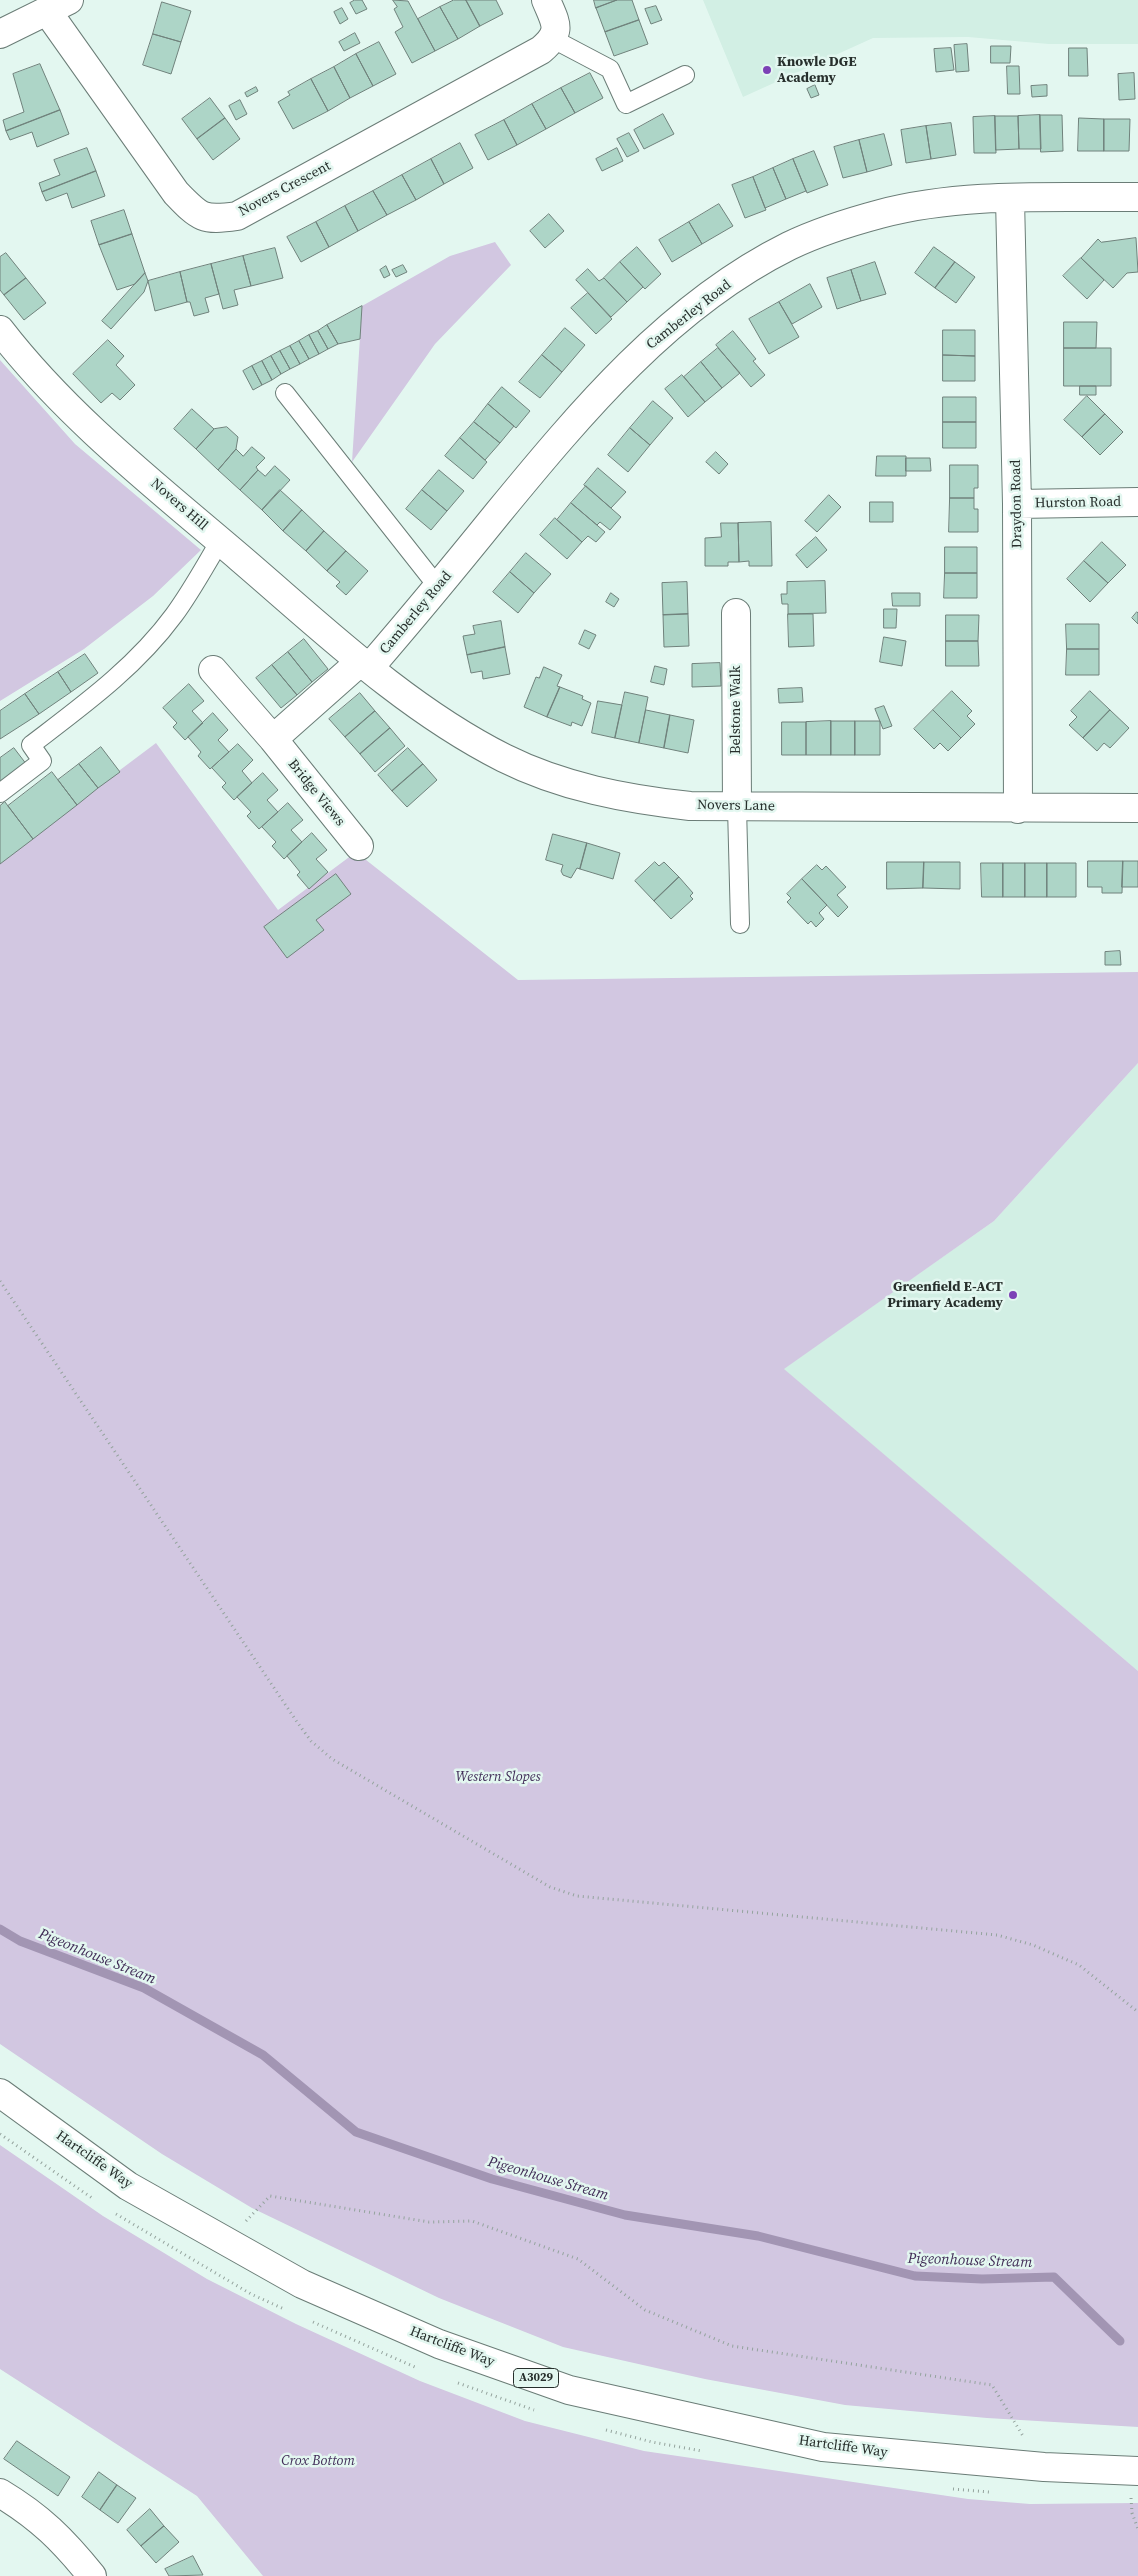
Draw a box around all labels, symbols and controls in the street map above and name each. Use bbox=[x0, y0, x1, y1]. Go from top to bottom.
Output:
place label: Knowle DGE Academy bbox=[777, 54, 856, 86]
marker: Knowle DGE Academy bbox=[761, 64, 773, 76]
street label: Novers Crescent bbox=[236, 158, 334, 220]
street label: Camberley Road bbox=[643, 277, 735, 353]
street label: Draydon Road bbox=[1008, 460, 1026, 548]
street label: Novers Hill bbox=[147, 476, 211, 534]
street label: Hurston Road bbox=[1035, 494, 1121, 512]
street label: Camberley Road bbox=[377, 568, 455, 658]
street label: Belstone Walk bbox=[728, 666, 744, 754]
street label: Bridge Views bbox=[284, 756, 348, 830]
street label: Novers Lane bbox=[697, 797, 775, 815]
place label: Greenfield E-ACT Primary Academy bbox=[887, 1279, 1003, 1311]
marker: Greenfield E-ACT Primary Academy bbox=[1007, 1289, 1019, 1301]
park label: Western Slopes bbox=[455, 1769, 541, 1785]
water label: Pigeonhouse Stream bbox=[36, 1925, 158, 1989]
street label: Hartcliffe Way bbox=[52, 2127, 136, 2193]
water label: Pigeonhouse Stream bbox=[486, 2153, 610, 2205]
water label: Pigeonhouse Stream bbox=[907, 2250, 1033, 2272]
street label: Hartcliffe Way bbox=[407, 2323, 497, 2371]
road number: A3029 bbox=[514, 2368, 558, 2388]
street label: Hartcliffe Way bbox=[797, 2432, 889, 2462]
park label: Crox Bottom bbox=[281, 2453, 355, 2469]

